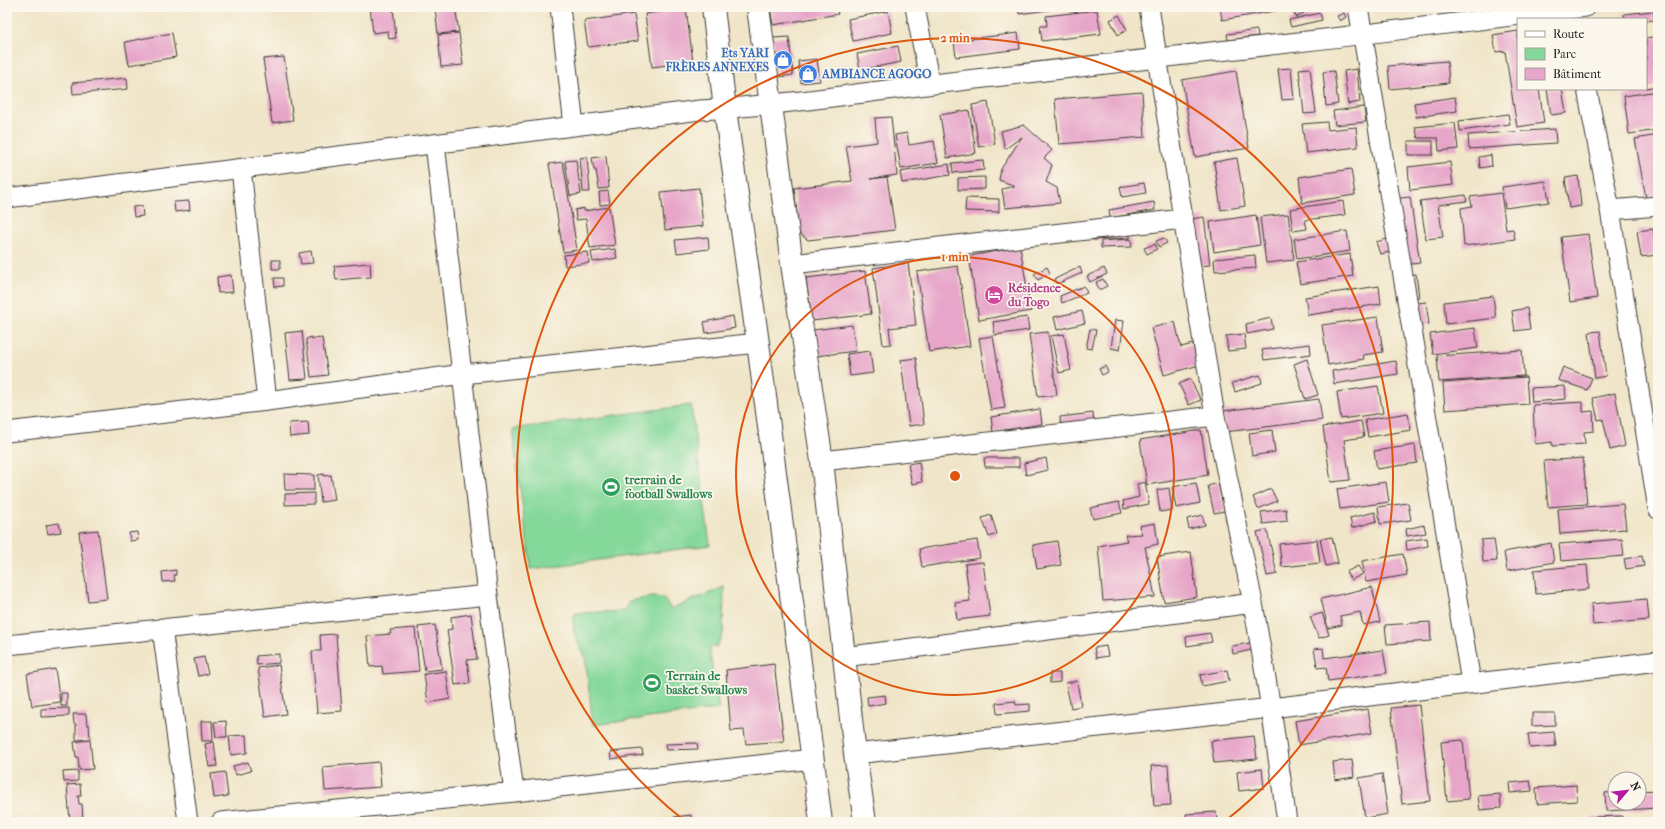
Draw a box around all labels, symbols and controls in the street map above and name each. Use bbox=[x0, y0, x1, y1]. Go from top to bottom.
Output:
legend bbox=[1517, 18, 1647, 90]
text: Route bbox=[1553, 27, 1585, 41]
text: 2 min bbox=[940, 31, 971, 45]
place label: Ets YARI FRÈRES ANNEXES bbox=[665, 46, 769, 74]
text: Parc bbox=[1553, 47, 1576, 61]
shop icon: Ets YARI FRÈRES ANNEXES bbox=[772, 49, 794, 71]
shop icon: AMBIANCE AGOGO bbox=[797, 63, 819, 85]
place label: AMBIANCE AGOGO bbox=[821, 67, 932, 81]
text: Bâtiment bbox=[1553, 67, 1602, 81]
text: 1 min bbox=[941, 250, 970, 264]
place label: Résidence du Togo bbox=[1008, 281, 1061, 310]
hotel icon: Résidence du Togo bbox=[983, 284, 1005, 306]
centre of rings bbox=[948, 469, 962, 483]
place label: trerrain de football Swallows bbox=[624, 473, 713, 501]
sports icon: trerrain de football Swallows bbox=[600, 476, 622, 498]
place label: Terrain de basket Swallows bbox=[665, 669, 748, 697]
sports icon: Terrain de basket Swallows bbox=[641, 672, 663, 694]
north arrow bbox=[1607, 771, 1647, 811]
text: N bbox=[1628, 780, 1643, 794]

